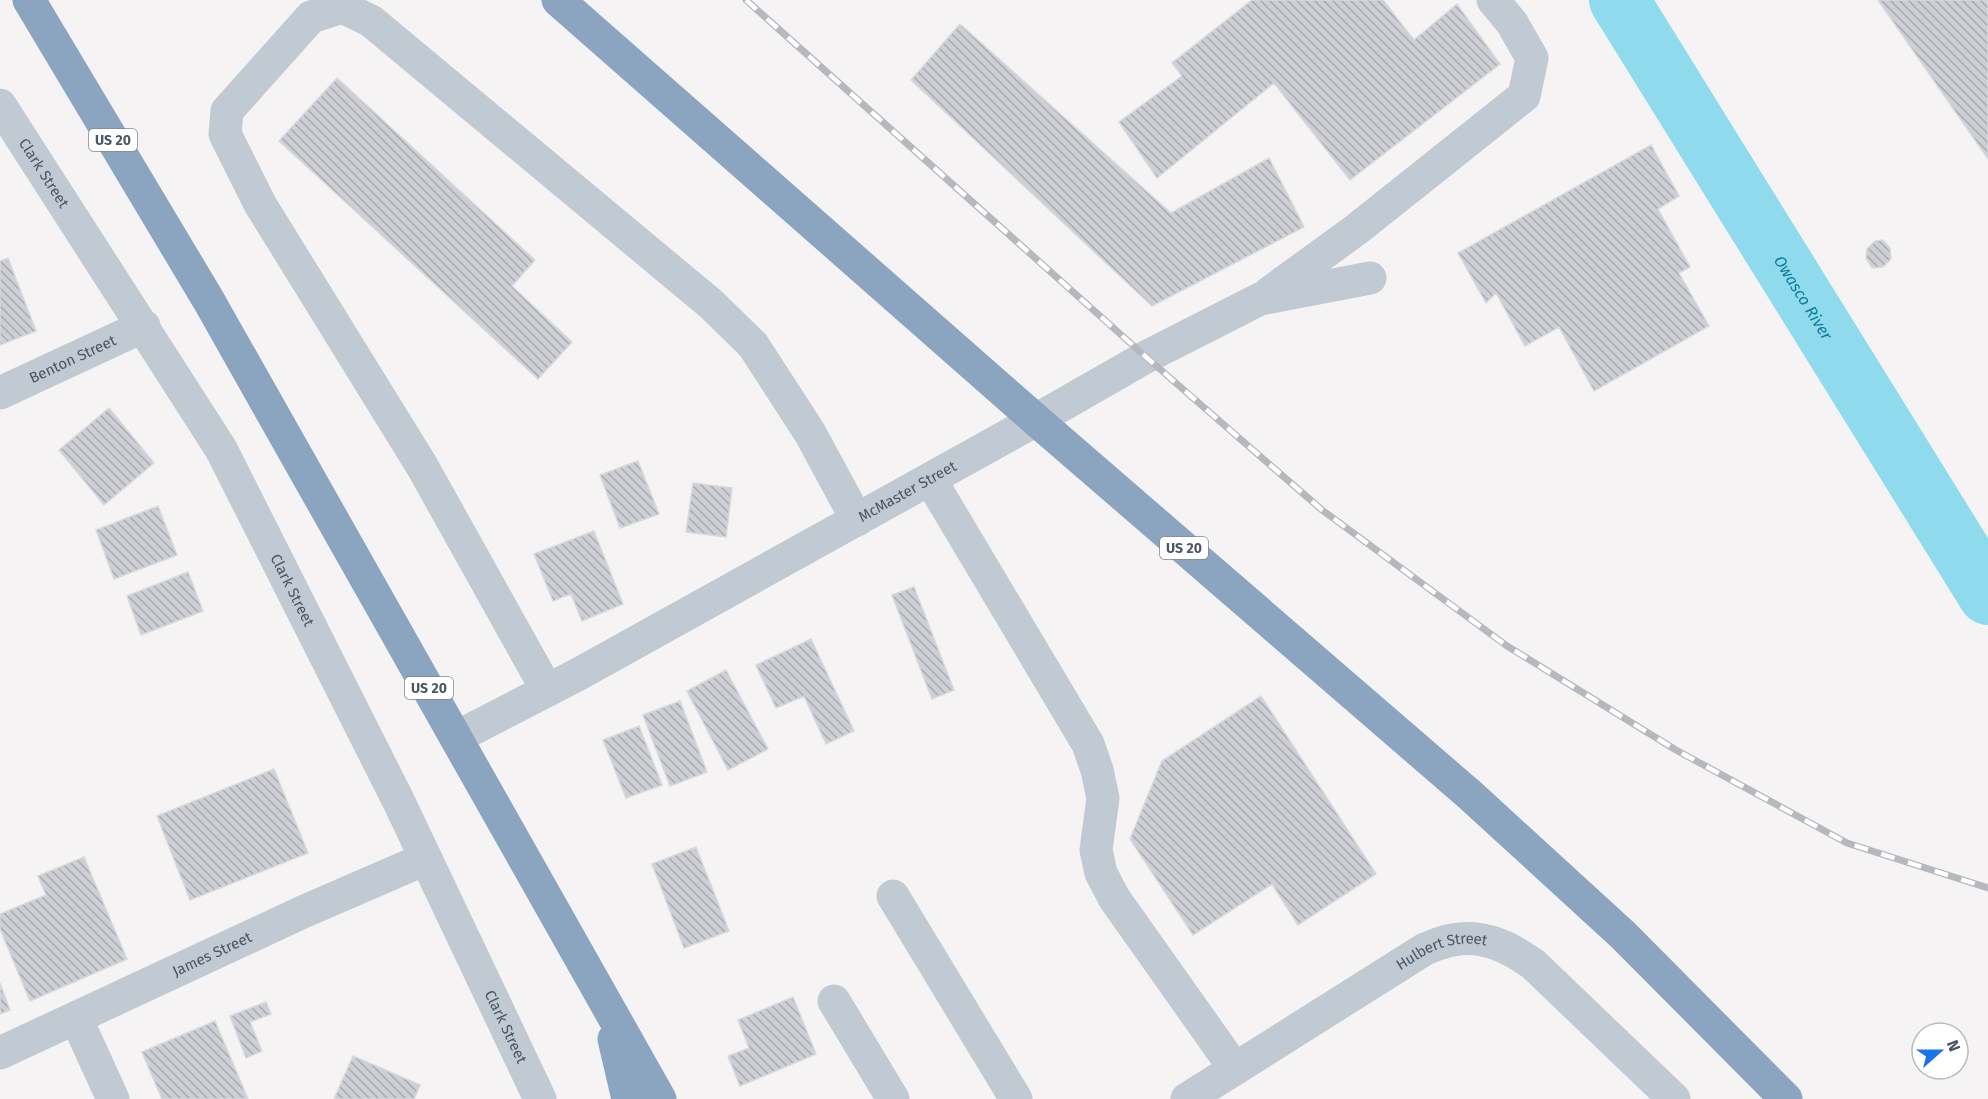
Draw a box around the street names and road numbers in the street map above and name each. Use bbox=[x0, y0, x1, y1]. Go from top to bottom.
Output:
road number: US 20 bbox=[89, 129, 137, 151]
street label: Clark Street bbox=[15, 135, 73, 212]
street label: Benton Street bbox=[26, 331, 119, 387]
street label: McMaster Street bbox=[855, 457, 960, 526]
road number: US 20 bbox=[1160, 537, 1208, 559]
street label: Clark Street bbox=[266, 551, 318, 630]
road number: US 20 bbox=[405, 677, 453, 699]
street label: James Street bbox=[170, 928, 255, 980]
street label: Hulbert Street bbox=[1393, 929, 1490, 974]
street label: Clark Street bbox=[481, 987, 531, 1067]

